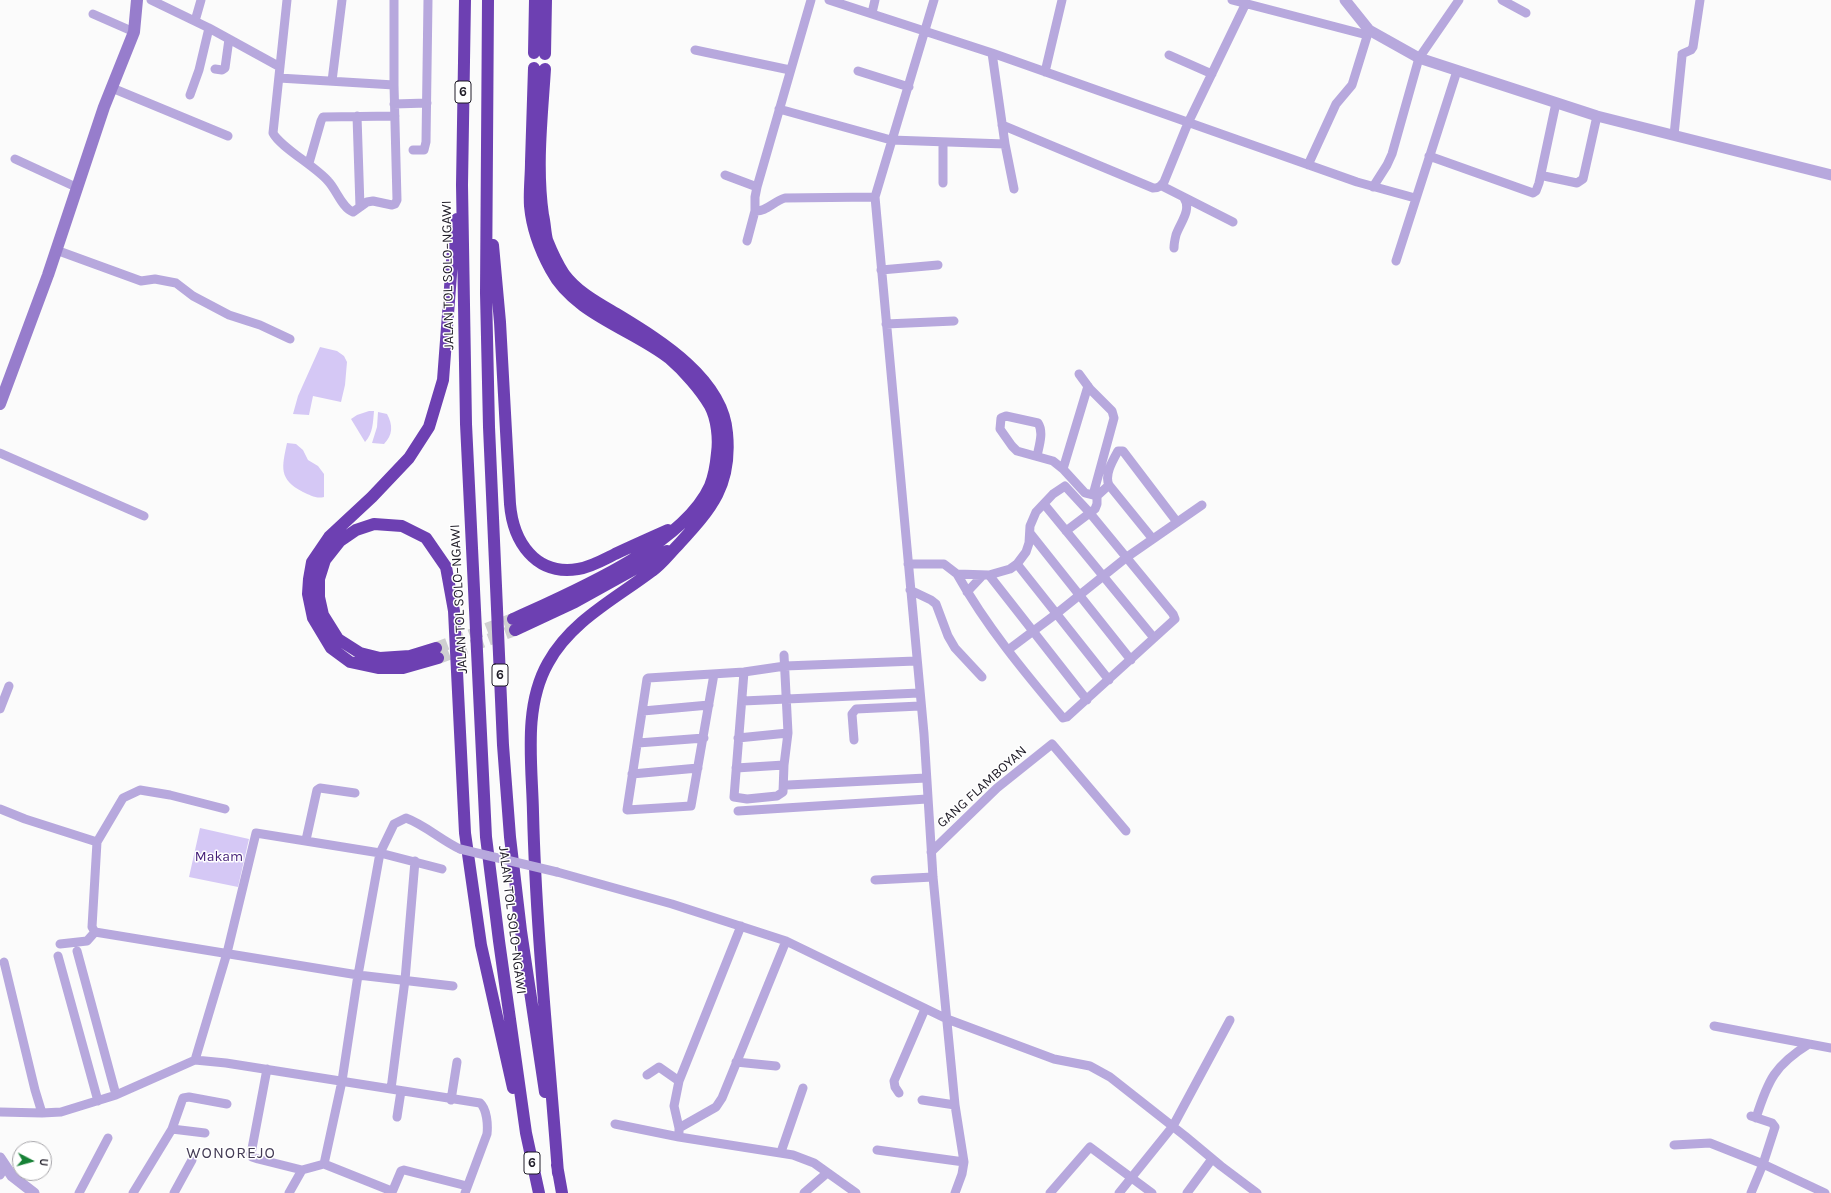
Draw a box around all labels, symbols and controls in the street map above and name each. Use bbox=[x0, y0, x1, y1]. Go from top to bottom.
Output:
road number: 6 bbox=[455, 81, 471, 103]
street label: JALAN TOL SOLO–NGAWI bbox=[438, 200, 458, 350]
street label: JALAN TOL SOLO–NGAWI bbox=[447, 524, 471, 674]
road number: 6 bbox=[492, 664, 508, 686]
street label: GANG FLAMBOYAN bbox=[934, 742, 1030, 832]
street label: JALAN TOL SOLO–NGAWI bbox=[495, 845, 529, 995]
park label: Makam bbox=[195, 849, 243, 865]
north arrow bbox=[12, 1141, 52, 1181]
district label: WONOREJO bbox=[186, 1143, 276, 1163]
road number: 6 bbox=[524, 1152, 540, 1174]
text: U bbox=[37, 1158, 50, 1167]

